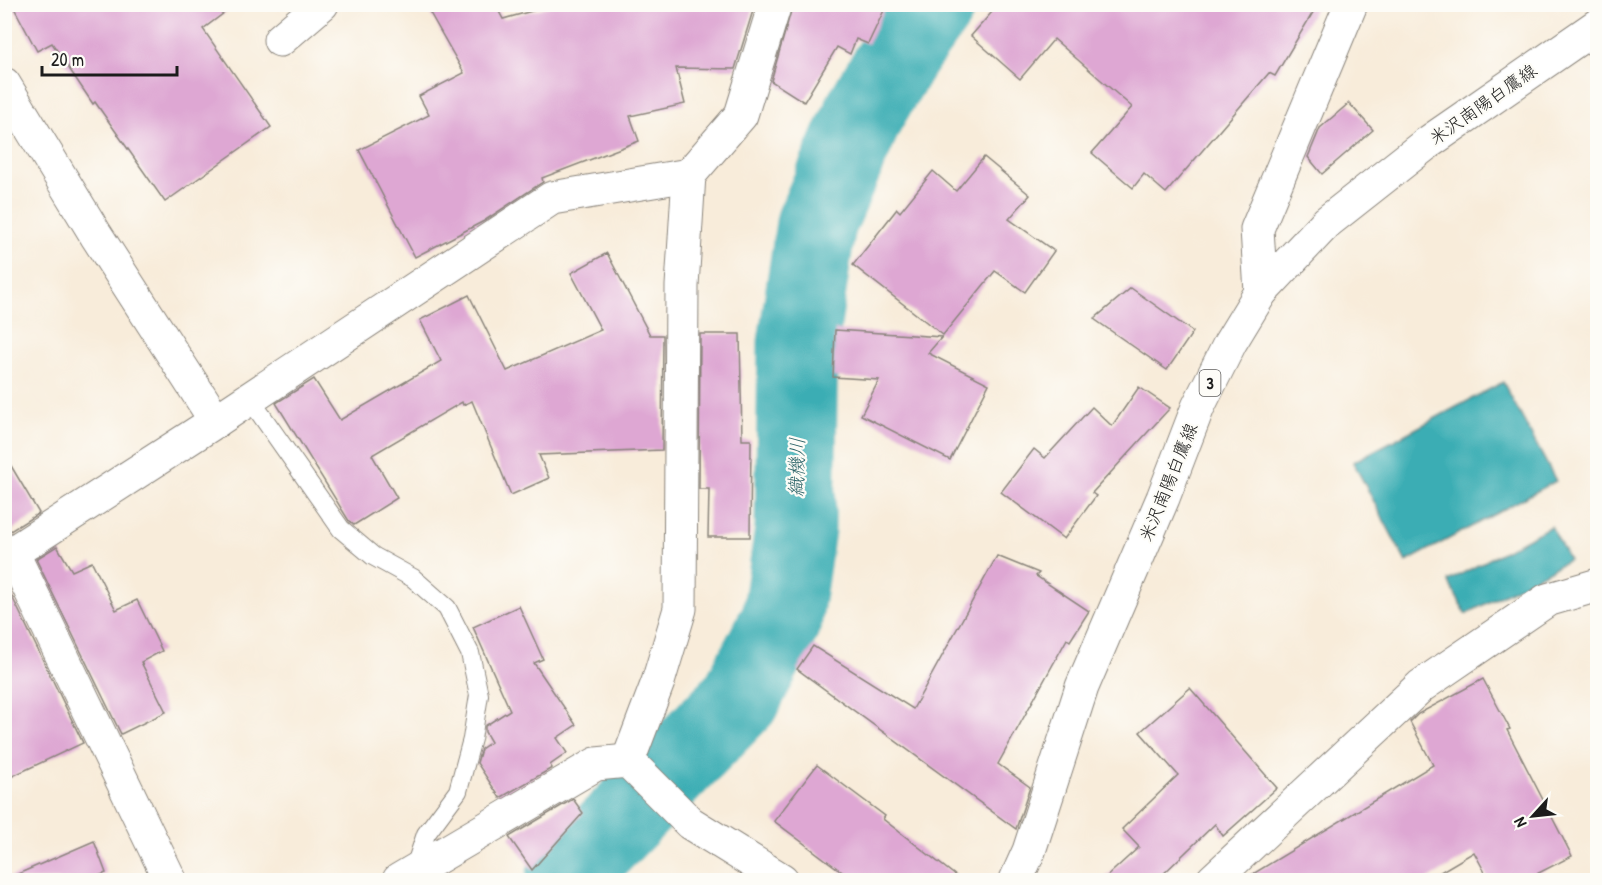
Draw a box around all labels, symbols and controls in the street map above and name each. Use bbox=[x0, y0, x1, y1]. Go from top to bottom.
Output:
scale bar bbox=[42, 39, 177, 77]
text: 20 m bbox=[51, 47, 84, 72]
street label: 米沢南陽白鷹線 bbox=[1424, 58, 1542, 150]
road number: 3 bbox=[1200, 370, 1220, 396]
street label: 米沢南陽白鷹線 bbox=[1133, 419, 1203, 545]
water label: 織機川 bbox=[782, 437, 810, 497]
north arrow bbox=[1503, 786, 1563, 846]
text: N bbox=[1508, 814, 1531, 832]

